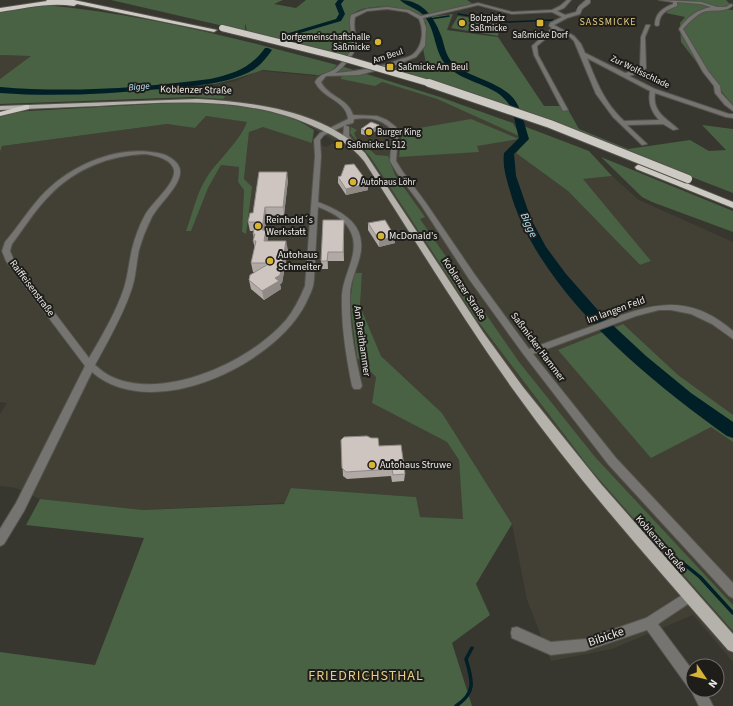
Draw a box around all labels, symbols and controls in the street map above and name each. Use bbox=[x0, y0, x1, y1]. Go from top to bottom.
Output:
place label: Bolzplatz Saßmicke bbox=[470, 12, 508, 35]
district label: SASSMICKE bbox=[580, 15, 636, 29]
marker: Bolzplatz Saßmicke bbox=[457, 18, 467, 28]
marker: Saßmicke Dorf bbox=[535, 18, 545, 28]
place label: Saßmicke Dorf bbox=[512, 29, 568, 42]
place label: Dorfgemeinschaftshalle Saßmicke bbox=[281, 31, 371, 54]
marker: Dorfgemeinschaftshalle Saßmicke bbox=[373, 37, 383, 47]
street label: Am Beul bbox=[371, 45, 405, 67]
street label: Zur Wolfsschlade bbox=[608, 52, 672, 92]
place label: Saßmicke Am Beul bbox=[398, 61, 468, 74]
marker: Saßmicke Am Beul bbox=[385, 62, 395, 72]
water label: Bigge bbox=[128, 80, 151, 94]
street label: Koblenzer Straße bbox=[160, 82, 232, 98]
place label: Burger King bbox=[377, 126, 421, 139]
marker: Burger King bbox=[364, 127, 374, 137]
place label: Saßmicke L 512 bbox=[347, 139, 406, 152]
marker: Saßmicke L 512 bbox=[334, 140, 344, 150]
place label: Autohaus Löhr bbox=[361, 176, 416, 189]
marker: Autohaus Löhr bbox=[348, 177, 358, 187]
water label: Bigge bbox=[517, 210, 541, 240]
place label: Reinhold´s Werkstatt bbox=[266, 213, 313, 239]
marker: Reinhold´s Werkstatt bbox=[253, 221, 263, 231]
place label: McDonald's bbox=[389, 229, 438, 243]
marker: McDonald's bbox=[376, 231, 386, 241]
place label: Autohaus Schmelter bbox=[278, 248, 321, 274]
street label: Koblenzer Straße bbox=[439, 255, 489, 323]
marker: Autohaus Schmelter bbox=[265, 256, 275, 266]
street label: Raiffeisenstraße bbox=[6, 257, 58, 319]
street label: Im langen Feld bbox=[585, 293, 647, 327]
street label: Am Breithammer bbox=[350, 305, 374, 378]
street label: Saßmicker Hammer bbox=[507, 310, 569, 385]
place label: Autohaus Struwe bbox=[380, 458, 451, 472]
marker: Autohaus Struwe bbox=[367, 460, 377, 470]
street label: Koblenzer Straße bbox=[632, 512, 690, 576]
street label: Bibicke bbox=[586, 623, 626, 651]
north arrow bbox=[685, 658, 725, 698]
district label: FRIEDRICHSTHAL bbox=[308, 666, 424, 686]
text: N bbox=[705, 676, 721, 691]

